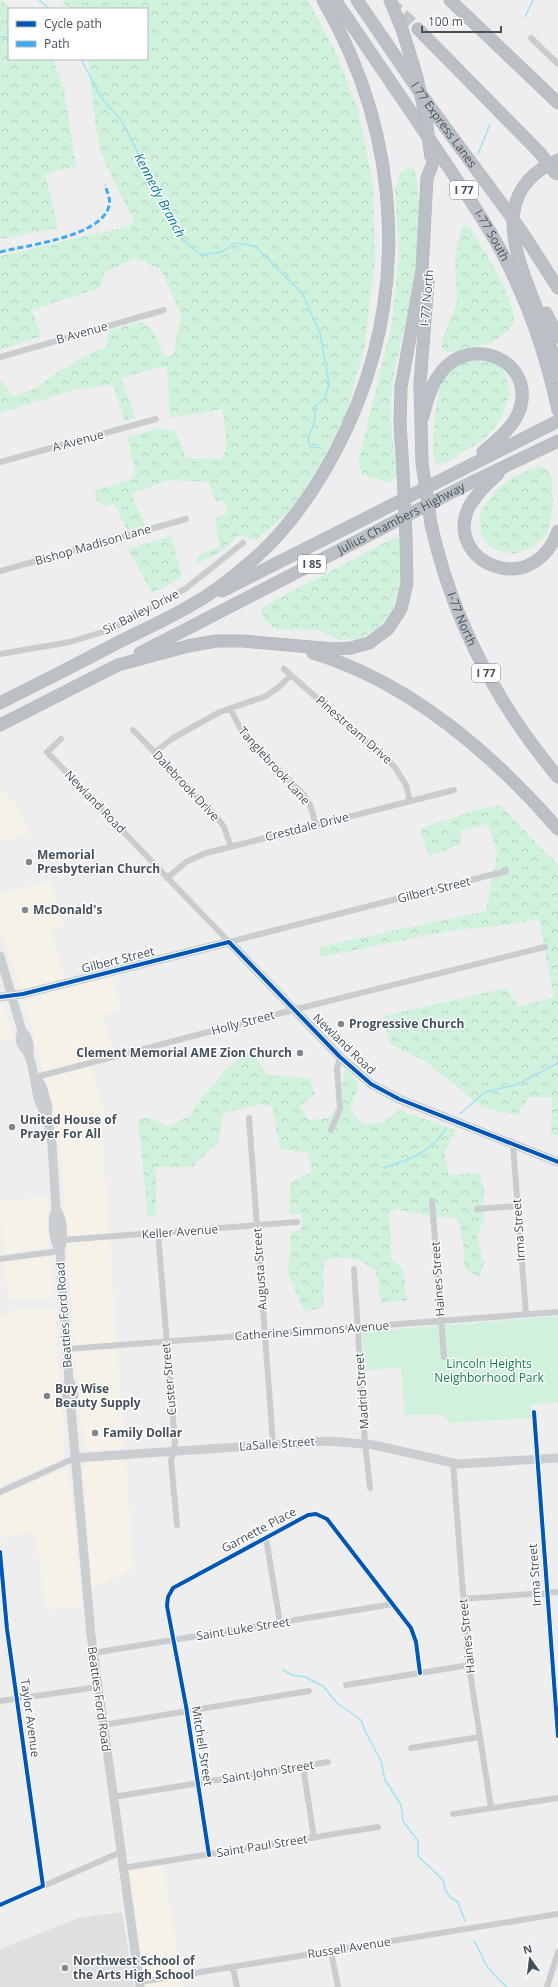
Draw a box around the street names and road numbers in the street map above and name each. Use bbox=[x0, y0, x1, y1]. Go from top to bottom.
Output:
street label: I 77 Express Lanes bbox=[407, 78, 481, 171]
road number: I 77 bbox=[450, 181, 478, 199]
street label: I-77 South bbox=[471, 206, 514, 264]
street label: I-77 North bbox=[416, 269, 437, 327]
street label: B Avenue bbox=[54, 317, 110, 348]
street label: A Avenue bbox=[50, 425, 106, 456]
street label: Julius Chambers Highway bbox=[334, 478, 469, 558]
street label: Bishop Madison Lane bbox=[33, 520, 153, 569]
road number: I 85 bbox=[298, 555, 326, 573]
street label: Sir Bailey Drive bbox=[100, 585, 182, 638]
street label: I-77 North bbox=[443, 590, 481, 649]
road number: I 77 bbox=[472, 664, 500, 682]
street label: Pinestream Drive bbox=[312, 692, 396, 768]
street label: Tanglebrook Lane bbox=[235, 723, 314, 809]
street label: Dalebrook Drive bbox=[149, 747, 224, 825]
street label: Newland Road bbox=[61, 767, 130, 837]
street label: Crestdale Drive bbox=[263, 808, 351, 845]
street label: Gilbert Street bbox=[396, 872, 472, 907]
street label: Gilbert Street bbox=[80, 942, 156, 977]
street label: Holly Street bbox=[209, 1006, 276, 1039]
street label: Newland Road bbox=[309, 1009, 379, 1078]
street label: Irma Street bbox=[508, 1198, 529, 1262]
street label: Keller Avenue bbox=[141, 1220, 219, 1243]
street label: Augusta Street bbox=[248, 1227, 271, 1311]
street label: Haines Street bbox=[426, 1241, 449, 1317]
street label: Beatties Ford Road bbox=[51, 1262, 76, 1368]
street label: Catherine Simmons Avenue bbox=[234, 1317, 390, 1344]
street label: Custer Street bbox=[157, 1342, 180, 1416]
street label: Madrid Street bbox=[350, 1352, 373, 1430]
street label: LaSalle Street bbox=[239, 1432, 315, 1455]
street label: Garnette Place bbox=[218, 1503, 299, 1556]
street label: Irma Street bbox=[524, 1543, 545, 1607]
street label: Haines Street bbox=[454, 1598, 479, 1674]
street label: Saint Luke Street bbox=[195, 1613, 291, 1644]
street label: Beatties Ford Road bbox=[84, 1645, 115, 1752]
street label: Taylor Avenue bbox=[17, 1677, 44, 1759]
street label: Mitchell Street bbox=[188, 1705, 217, 1787]
street label: Saint John Street bbox=[221, 1756, 315, 1787]
street label: Saint Paul Street bbox=[215, 1830, 309, 1861]
street label: Russell Avenue bbox=[306, 1933, 392, 1962]

